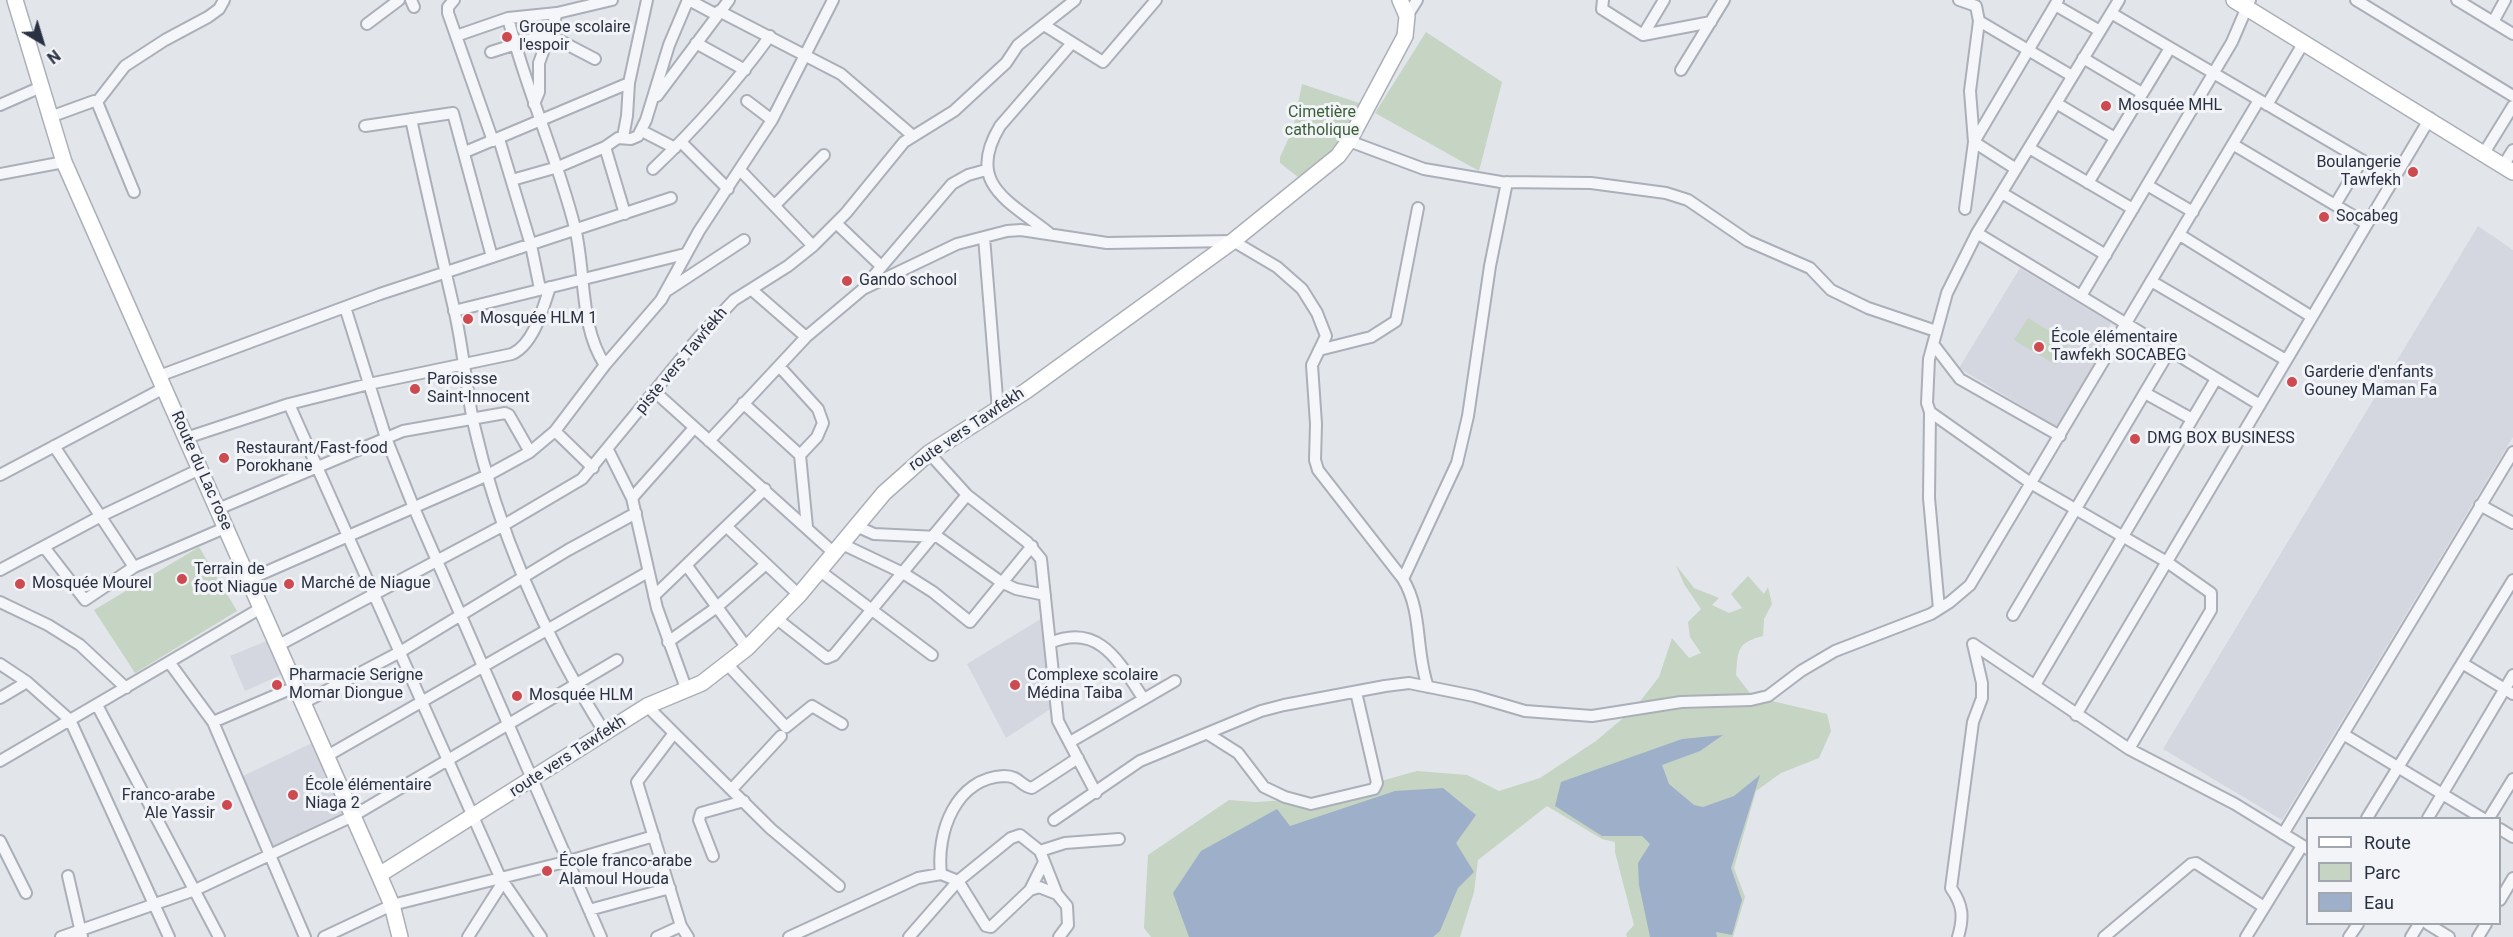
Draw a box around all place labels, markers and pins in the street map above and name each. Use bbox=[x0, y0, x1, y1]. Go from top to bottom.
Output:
place label: Groupe scolaire l'espoir bbox=[519, 18, 631, 56]
marker: Groupe scolaire l'espoir bbox=[500, 30, 514, 44]
place label: Mosquée MHL bbox=[2118, 96, 2222, 116]
marker: Mosquée MHL bbox=[2099, 99, 2113, 113]
place label: Boulangerie Tawfekh bbox=[2316, 153, 2401, 191]
marker: Boulangerie Tawfekh bbox=[2406, 165, 2420, 179]
place label: Socabeg bbox=[2336, 207, 2398, 227]
marker: Socabeg bbox=[2317, 210, 2331, 224]
place label: Gando school bbox=[859, 271, 957, 291]
marker: Gando school bbox=[840, 274, 854, 288]
place label: Mosquée HLM 1 bbox=[480, 309, 597, 329]
marker: Mosquée HLM 1 bbox=[461, 312, 475, 326]
place label: École élémentaire Tawfekh SOCABEG bbox=[2051, 328, 2186, 366]
marker: École élémentaire Tawfekh SOCABEG bbox=[2032, 340, 2046, 354]
place label: Garderie d'enfants Gouney Maman Fa bbox=[2304, 363, 2437, 401]
place label: Paroissse Saint-Innocent bbox=[427, 370, 530, 408]
marker: Garderie d'enfants Gouney Maman Fa bbox=[2285, 375, 2299, 389]
marker: Paroissse Saint-Innocent bbox=[408, 382, 422, 396]
place label: DMG BOX BUSINESS bbox=[2147, 429, 2295, 449]
marker: DMG BOX BUSINESS bbox=[2128, 432, 2142, 446]
place label: Restaurant/Fast-food Porokhane bbox=[236, 439, 388, 477]
marker: Restaurant/Fast-food Porokhane bbox=[217, 451, 231, 465]
place label: Terrain de foot Niague bbox=[194, 560, 277, 598]
marker: Terrain de foot Niague bbox=[175, 572, 189, 586]
place label: Mosquée Mourel bbox=[32, 574, 152, 594]
place label: Marché de Niague bbox=[301, 574, 430, 594]
marker: Mosquée Mourel bbox=[13, 577, 27, 591]
marker: Marché de Niague bbox=[282, 577, 296, 591]
place label: Pharmacie Serigne Momar Diongue bbox=[289, 666, 423, 704]
place label: Complexe scolaire Médina Taiba bbox=[1027, 666, 1158, 704]
marker: Pharmacie Serigne Momar Diongue bbox=[270, 678, 284, 692]
marker: Complexe scolaire Médina Taiba bbox=[1008, 678, 1022, 692]
place label: Mosquée HLM bbox=[529, 686, 633, 706]
marker: Mosquée HLM bbox=[510, 689, 524, 703]
place label: École élémentaire Niaga 2 bbox=[305, 776, 432, 814]
place label: Franco-arabe Ale Yassir bbox=[122, 786, 215, 824]
marker: École élémentaire Niaga 2 bbox=[286, 788, 300, 802]
marker: Franco-arabe Ale Yassir bbox=[220, 798, 234, 812]
place label: École franco-arabe Alamoul Houda bbox=[559, 852, 692, 890]
marker: École franco-arabe Alamoul Houda bbox=[540, 864, 554, 878]

